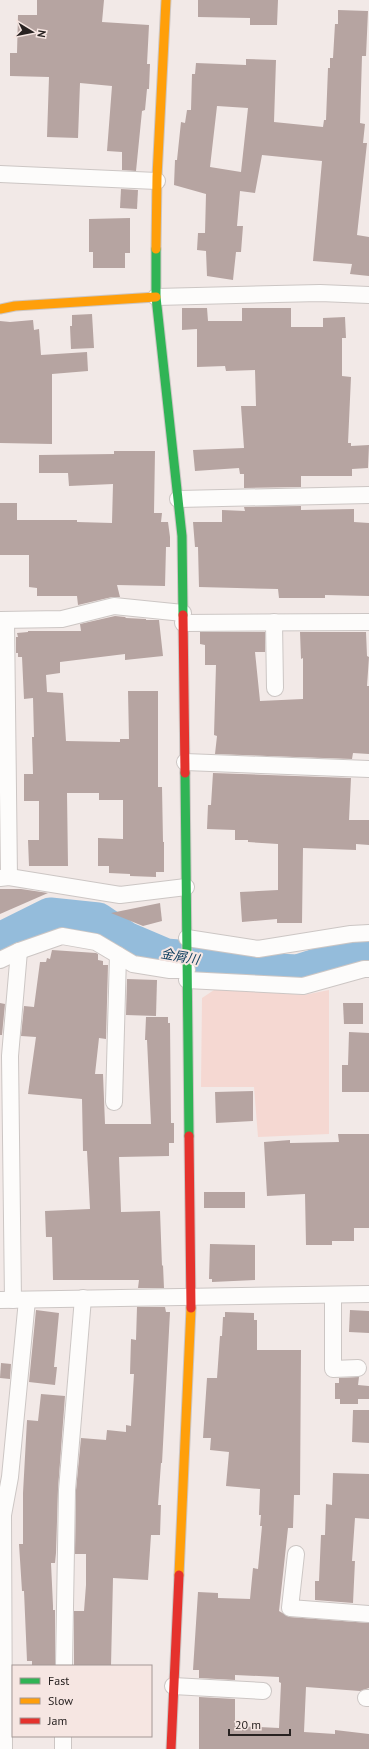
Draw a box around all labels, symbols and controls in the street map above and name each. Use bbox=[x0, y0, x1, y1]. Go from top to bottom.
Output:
north arrow bbox=[12, 12, 52, 52]
text: N bbox=[34, 29, 49, 39]
water label: 金屑川 bbox=[159, 945, 203, 969]
legend bbox=[12, 1665, 152, 1737]
text: Fast bbox=[48, 1673, 69, 1688]
text: Slow bbox=[48, 1693, 73, 1708]
scale bar bbox=[229, 1711, 290, 1737]
text: Jam bbox=[47, 1713, 67, 1728]
text: 20 m bbox=[235, 1717, 261, 1732]

